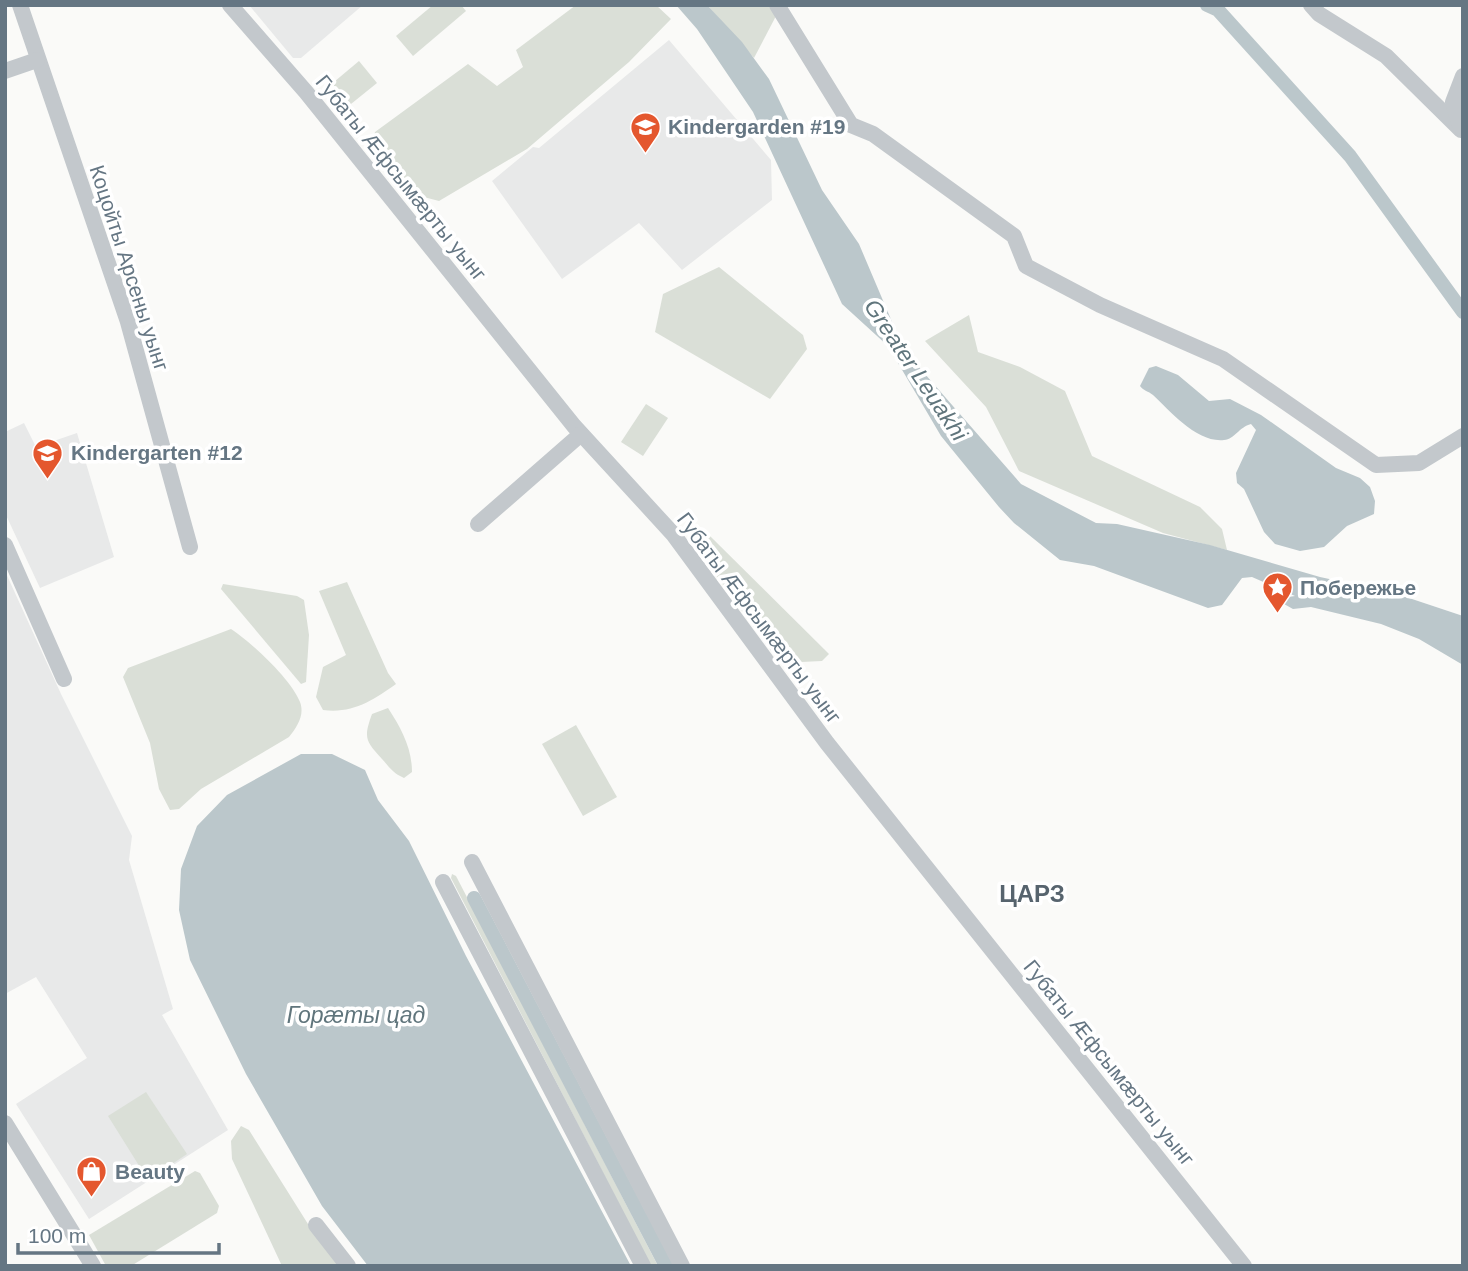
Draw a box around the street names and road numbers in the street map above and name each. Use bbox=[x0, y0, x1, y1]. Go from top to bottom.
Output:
street label: Губаты Æфсымæрты уынг bbox=[311, 70, 492, 285]
street label: Коцойты Арсены уынг bbox=[85, 162, 174, 374]
street label: Губаты Æфсымæрты уынг bbox=[673, 508, 846, 728]
street label: Губаты Æфсымæрты уынг bbox=[1019, 955, 1200, 1170]

